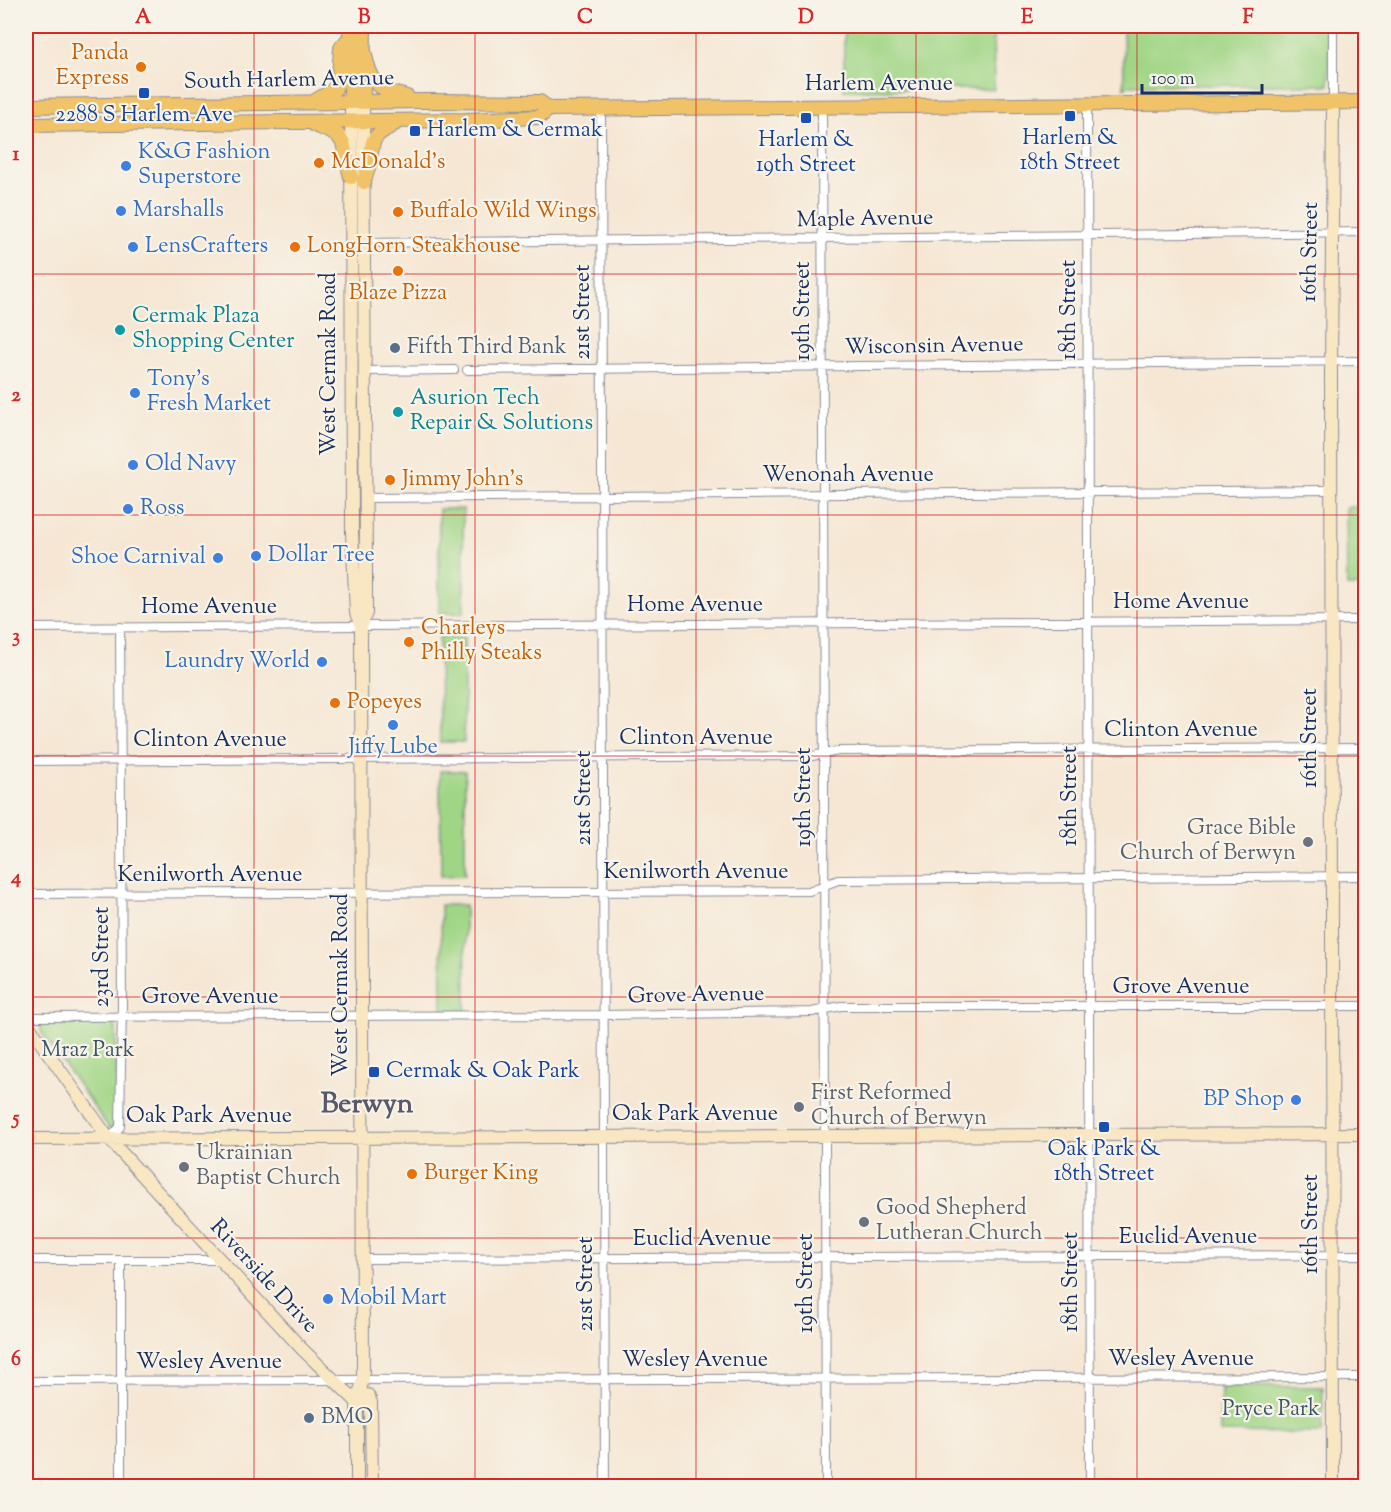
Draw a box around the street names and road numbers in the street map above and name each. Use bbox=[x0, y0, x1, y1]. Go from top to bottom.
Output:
street label: South Harlem Avenue bbox=[183, 63, 395, 99]
street label: Harlem Avenue bbox=[805, 69, 953, 101]
street label: 16th Street bbox=[1294, 201, 1328, 302]
street label: Maple Avenue bbox=[796, 203, 934, 237]
street label: 18th Street bbox=[1054, 259, 1086, 360]
street label: 19th Street bbox=[788, 261, 820, 361]
street label: 21st Street bbox=[568, 264, 600, 360]
street label: West Cermak Road bbox=[314, 272, 346, 456]
street label: Wisconsin Avenue bbox=[844, 329, 1024, 365]
street label: Wenonah Avenue bbox=[762, 460, 934, 492]
street label: Home Avenue bbox=[1113, 587, 1249, 619]
street label: Home Avenue bbox=[627, 590, 763, 622]
street label: Home Avenue bbox=[141, 592, 277, 624]
street label: 16th Street bbox=[1295, 687, 1327, 788]
street label: Clinton Avenue bbox=[1104, 715, 1258, 747]
street label: Clinton Avenue bbox=[619, 723, 773, 755]
street label: Clinton Avenue bbox=[133, 725, 287, 757]
street label: 18th Street bbox=[1055, 745, 1087, 846]
street label: 19th Street bbox=[789, 747, 821, 847]
street label: 21st Street bbox=[569, 750, 601, 846]
street label: Kenilworth Avenue bbox=[603, 857, 789, 889]
street label: Kenilworth Avenue bbox=[117, 860, 303, 892]
street label: West Cermak Road bbox=[326, 893, 358, 1077]
street label: 23rd Street bbox=[87, 906, 119, 1008]
street label: Grove Avenue bbox=[1113, 972, 1249, 1004]
street label: Grove Avenue bbox=[627, 979, 765, 1013]
street label: Grove Avenue bbox=[142, 982, 278, 1014]
street label: Oak Park Avenue bbox=[612, 1099, 778, 1131]
street label: Oak Park Avenue bbox=[126, 1101, 292, 1133]
street label: 16th Street bbox=[1296, 1173, 1328, 1274]
street label: Riverside Drive bbox=[201, 1213, 325, 1341]
street label: Euclid Avenue bbox=[1119, 1222, 1257, 1254]
street label: Euclid Avenue bbox=[633, 1224, 771, 1256]
street label: 18th Street bbox=[1056, 1231, 1088, 1332]
street label: 19th Street bbox=[791, 1233, 823, 1333]
street label: 21st Street bbox=[571, 1236, 603, 1332]
street label: Wesley Avenue bbox=[1108, 1344, 1254, 1376]
street label: Wesley Avenue bbox=[622, 1345, 768, 1377]
street label: Wesley Avenue bbox=[136, 1347, 282, 1379]

